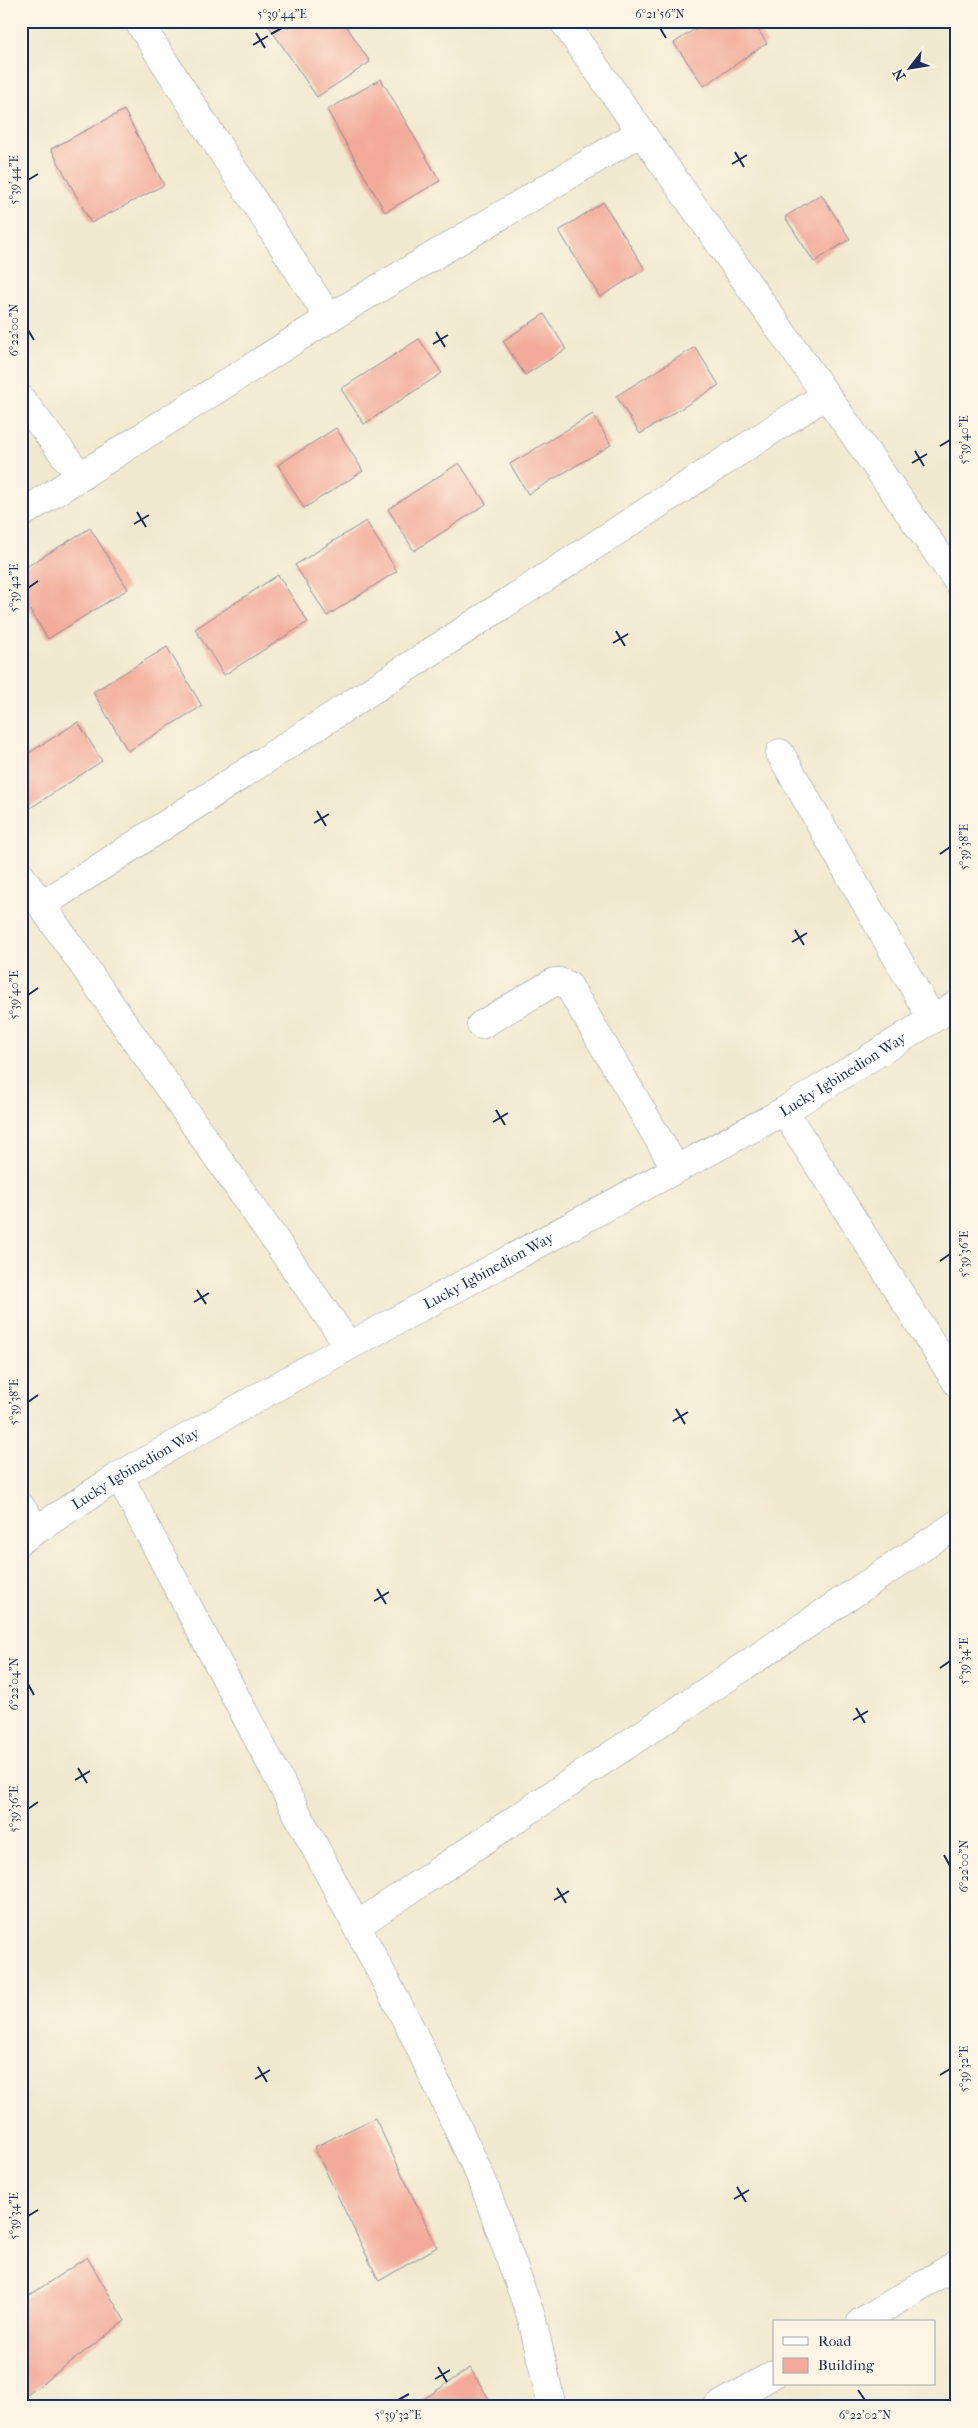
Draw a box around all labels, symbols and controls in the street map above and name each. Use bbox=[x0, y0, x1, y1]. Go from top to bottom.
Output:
text: 5°39'44"E bbox=[257, 7, 307, 21]
text: 6°21'56"N bbox=[635, 7, 685, 21]
north arrow bbox=[886, 42, 936, 92]
text: N bbox=[889, 65, 909, 83]
text: 5°39'44"E bbox=[7, 155, 21, 205]
text: 6°22'00"N bbox=[7, 304, 21, 356]
text: 5°39'40"E bbox=[957, 415, 971, 465]
text: 5°39'42"E bbox=[7, 564, 21, 612]
text: 5°39'38"E bbox=[957, 824, 971, 870]
text: 5°39'40"E bbox=[7, 970, 21, 1020]
street label: Lucky Igbinedion Way bbox=[776, 1028, 910, 1120]
street label: Lucky Igbinedion Way bbox=[420, 1228, 558, 1313]
text: 5°39'36"E bbox=[957, 1231, 971, 1277]
text: 5°39'38"E bbox=[7, 1379, 21, 1425]
street label: Lucky Igbinedion Way bbox=[68, 1423, 203, 1513]
text: 5°39'34"E bbox=[957, 1637, 971, 1685]
text: 6°22'04"N bbox=[7, 1657, 21, 1711]
text: 5°39'36"E bbox=[7, 1786, 21, 1832]
text: 6°22'00"N bbox=[957, 1840, 971, 1892]
text: 5°39'32"E bbox=[957, 2046, 971, 2092]
text: 5°39'34"E bbox=[7, 2192, 21, 2240]
legend bbox=[773, 2320, 936, 2386]
text: Road bbox=[818, 2332, 852, 2350]
text: Building bbox=[818, 2356, 875, 2374]
text: 5°39'32"E bbox=[375, 2408, 421, 2422]
text: 6°22'02"N bbox=[839, 2408, 891, 2422]

